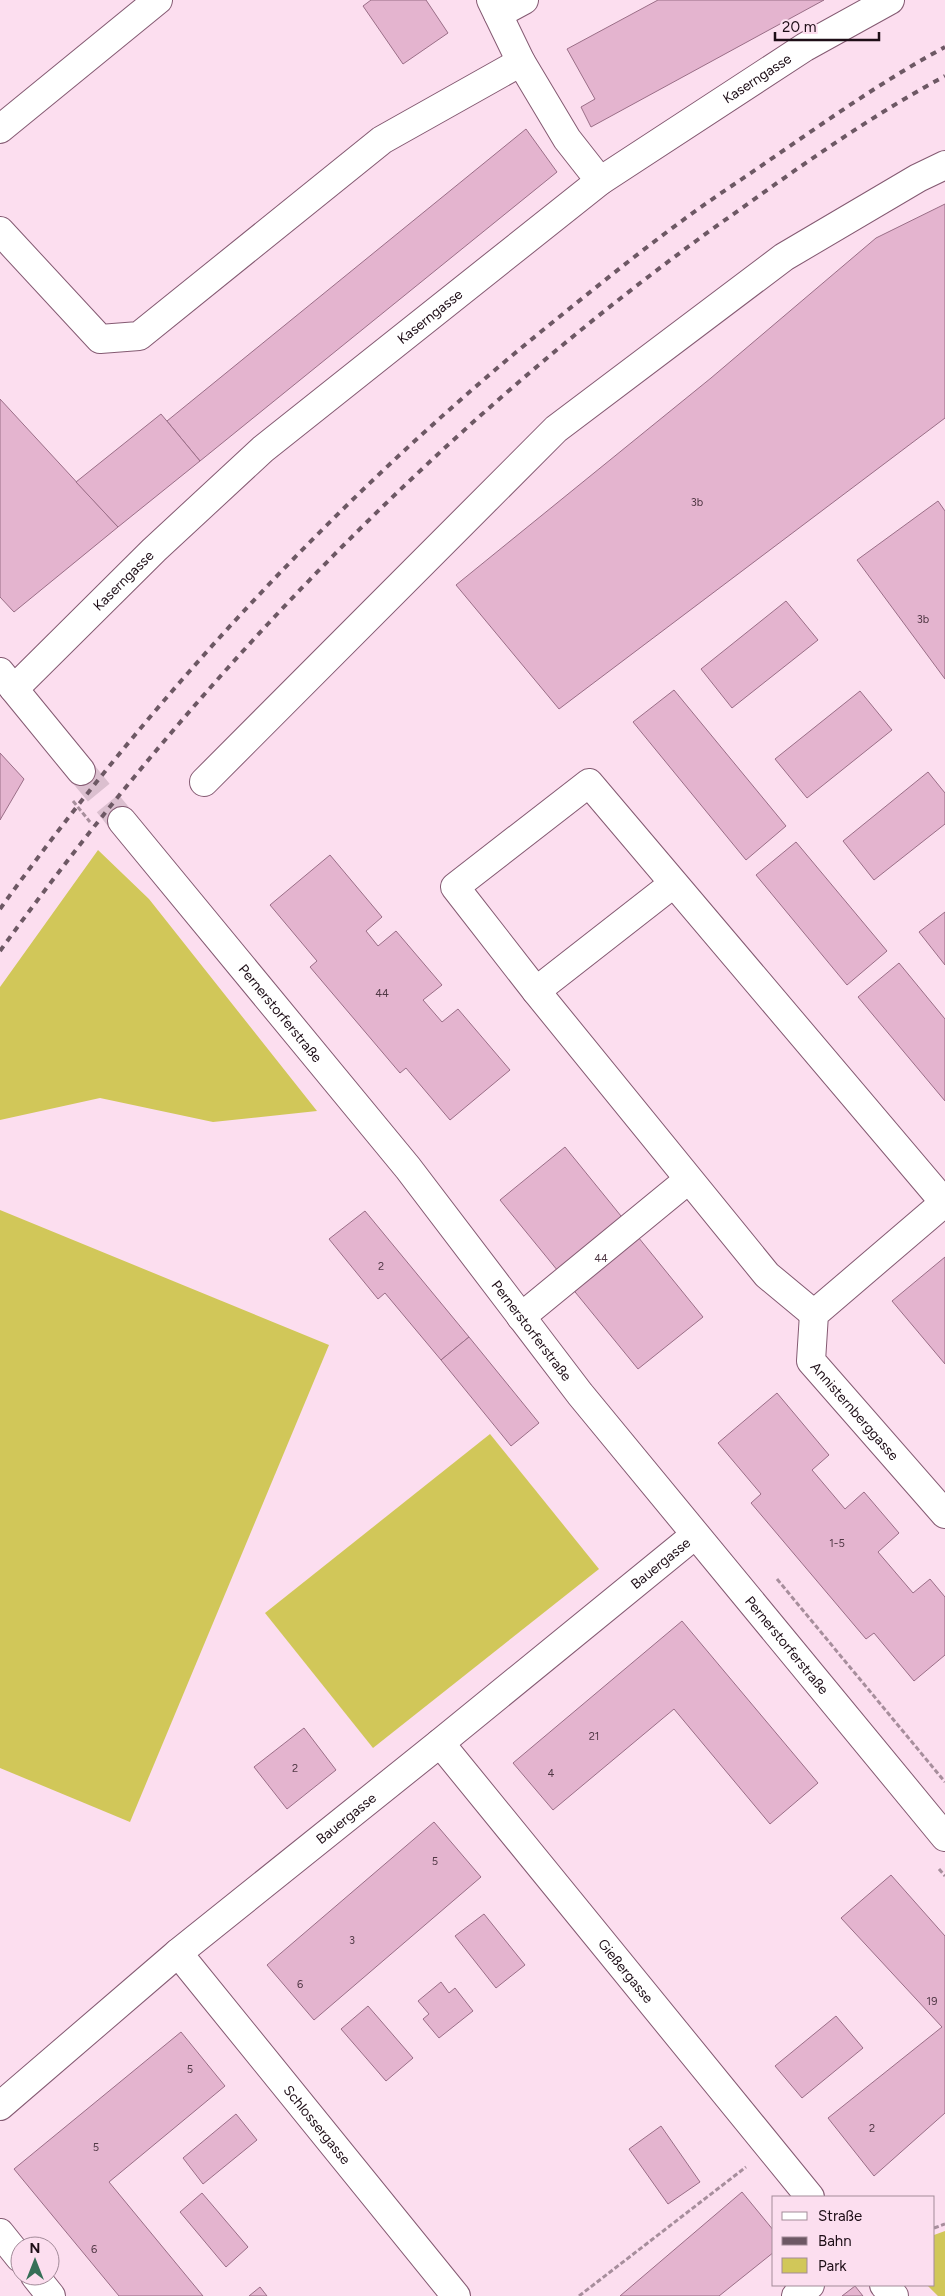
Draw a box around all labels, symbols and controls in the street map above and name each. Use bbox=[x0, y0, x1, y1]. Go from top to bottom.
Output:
scale bar bbox=[775, 10, 879, 42]
text: 20 m bbox=[782, 18, 816, 36]
street label: Kaserngasse bbox=[720, 50, 795, 107]
street label: Kaserngasse bbox=[394, 285, 466, 347]
house number: 3b bbox=[691, 496, 703, 509]
street label: Kaserngasse bbox=[89, 547, 157, 614]
house number: 3b bbox=[917, 613, 929, 626]
street label: Pernerstorferstraße bbox=[235, 961, 326, 1066]
house number: 44 bbox=[375, 987, 389, 1000]
house number: 44 bbox=[594, 1252, 608, 1265]
house number: 2 bbox=[378, 1260, 384, 1273]
street label: Pernerstorferstraße bbox=[488, 1277, 576, 1385]
street label: Annisternberggasse bbox=[807, 1358, 903, 1464]
street label: Bauergasse bbox=[627, 1534, 694, 1593]
house number: 1-5 bbox=[829, 1537, 845, 1550]
street label: Pernerstorferstraße bbox=[742, 1593, 832, 1698]
house number: 21 bbox=[589, 1730, 599, 1743]
house number: 2 bbox=[292, 1762, 298, 1775]
house number: 4 bbox=[548, 1767, 555, 1780]
street label: Bauergasse bbox=[313, 1789, 380, 1848]
house number: 5 bbox=[432, 1855, 438, 1868]
house number: 3 bbox=[349, 1934, 355, 1947]
street label: Gießergasse bbox=[595, 1935, 657, 2007]
house number: 6 bbox=[297, 1978, 303, 1991]
house number: 19 bbox=[927, 1995, 937, 2008]
house number: 5 bbox=[187, 2063, 193, 2076]
street label: Schlossergasse bbox=[280, 2082, 354, 2168]
house number: 2 bbox=[869, 2122, 875, 2135]
house number: 5 bbox=[93, 2141, 99, 2154]
legend bbox=[772, 2196, 935, 2286]
text: Straße bbox=[818, 2207, 862, 2225]
text: Bahn bbox=[818, 2232, 852, 2250]
north arrow bbox=[10, 2236, 60, 2286]
text: N bbox=[30, 2240, 40, 2257]
house number: 6 bbox=[91, 2243, 97, 2256]
text: Park bbox=[818, 2257, 847, 2275]

